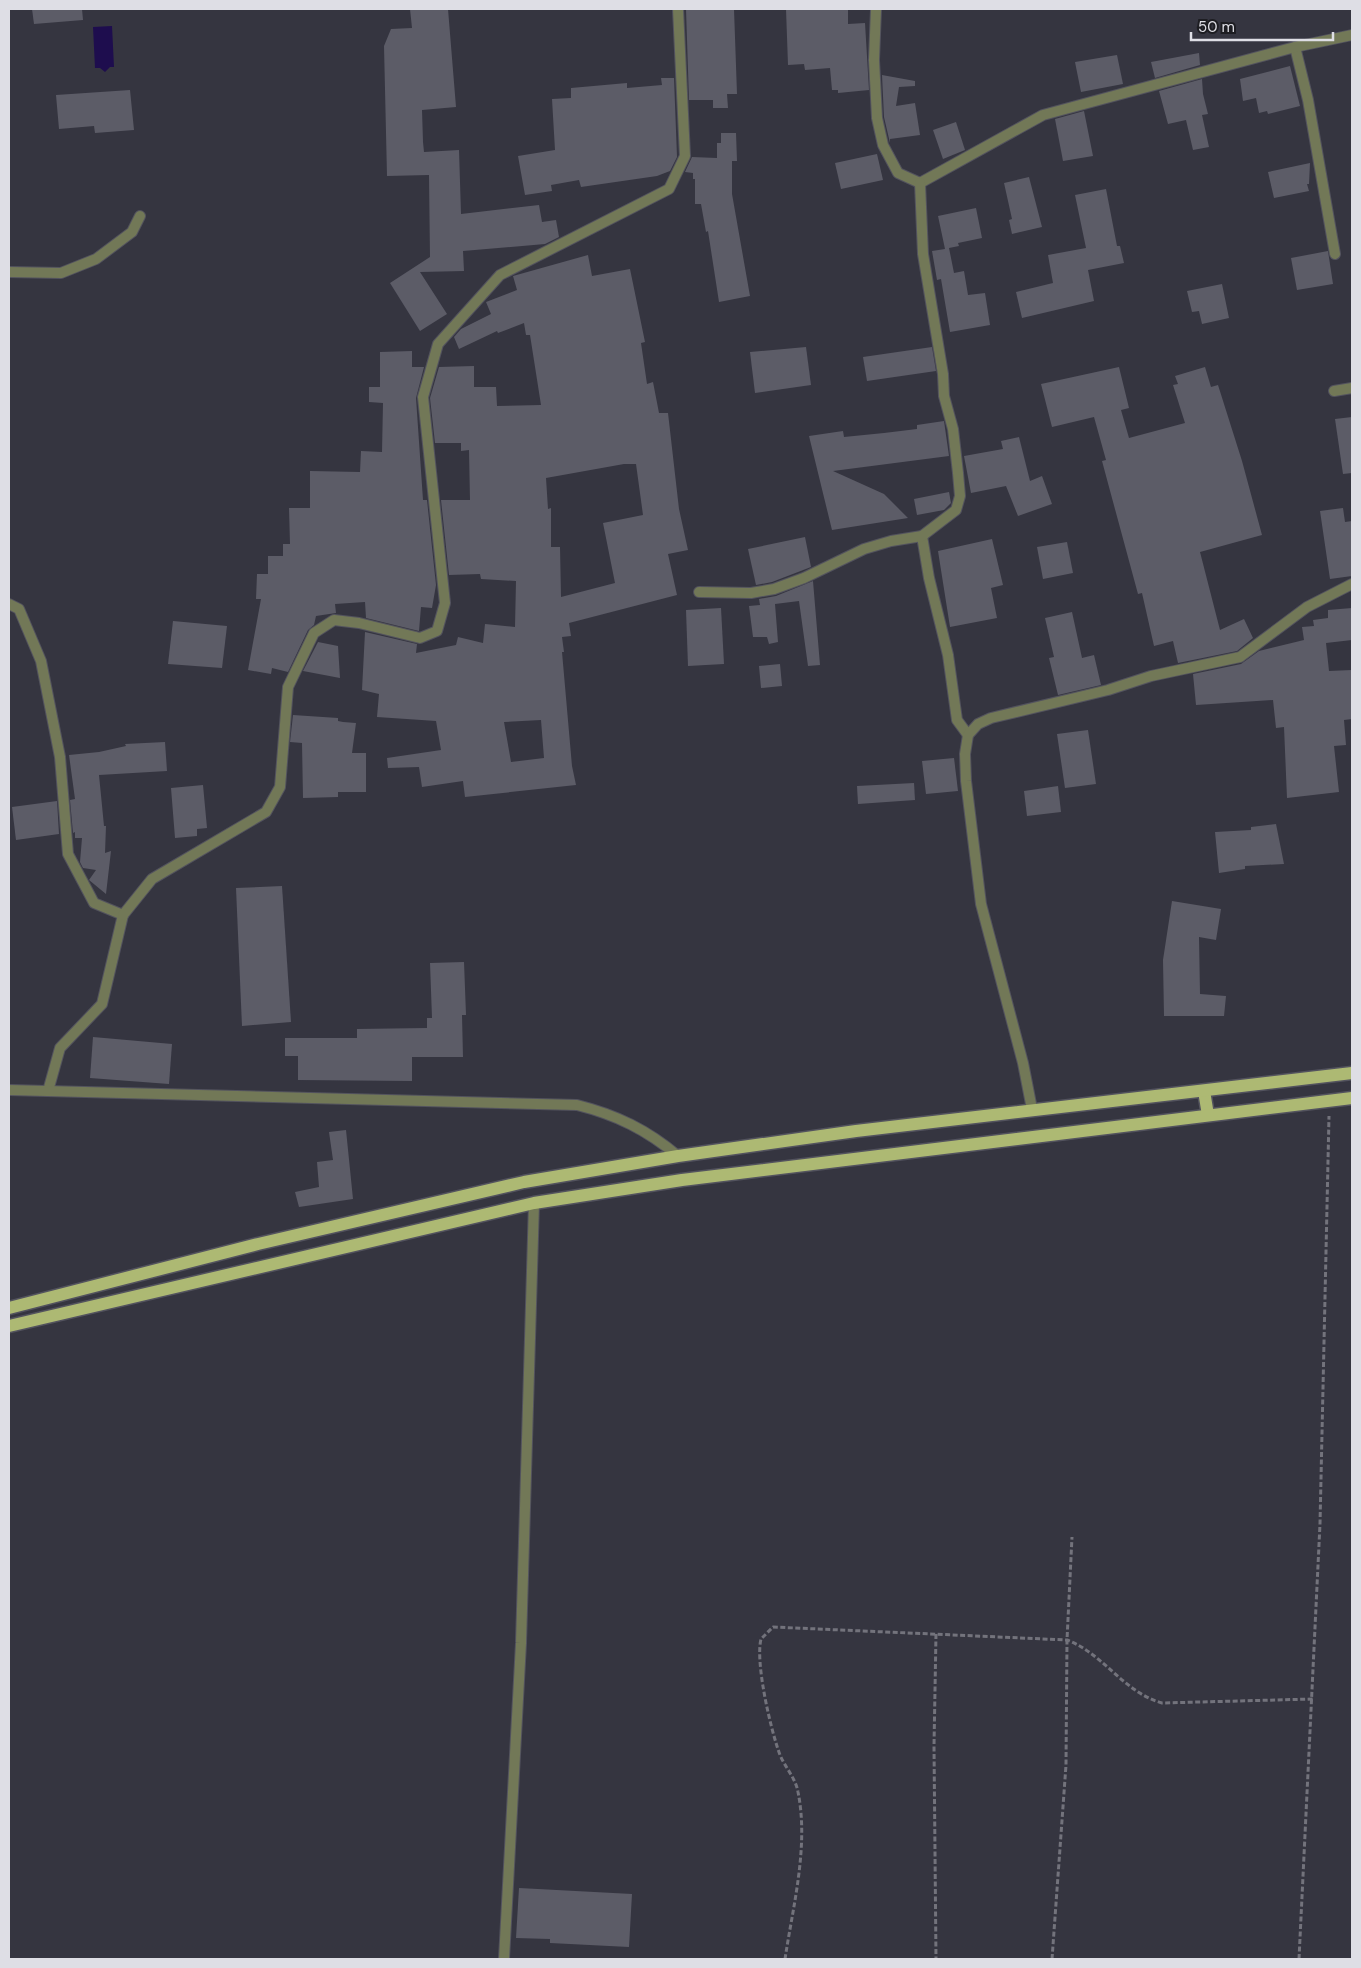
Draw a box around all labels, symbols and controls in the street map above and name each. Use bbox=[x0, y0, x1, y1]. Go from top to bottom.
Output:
scale bar bbox=[1191, 10, 1334, 42]
text: 50 m bbox=[1198, 17, 1235, 37]

